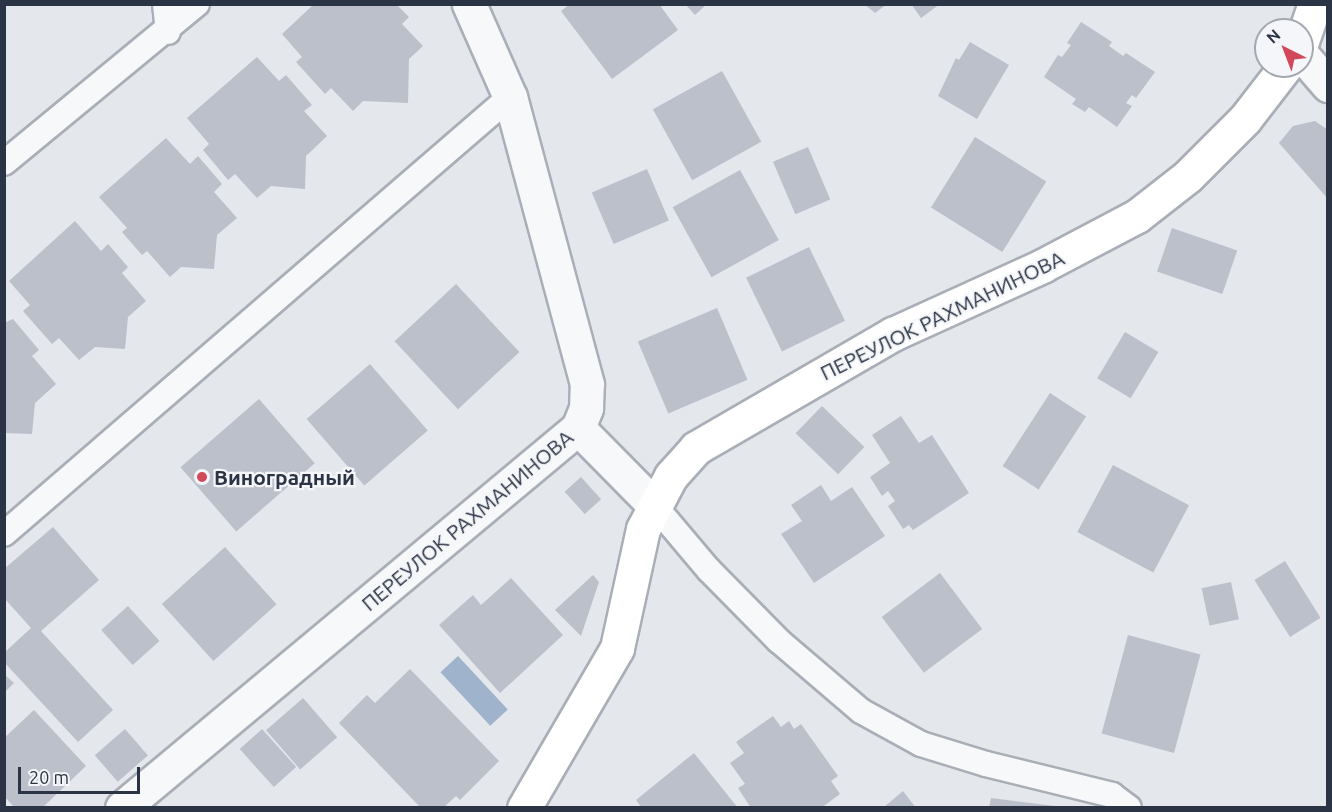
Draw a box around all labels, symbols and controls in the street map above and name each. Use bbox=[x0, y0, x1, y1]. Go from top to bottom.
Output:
north arrow bbox=[1254, 18, 1314, 78]
text: N bbox=[1263, 25, 1284, 47]
street label: ПЕРЕУЛОК РАХМАНИНОВА bbox=[816, 245, 1068, 385]
street label: ПЕРЕУЛОК РАХМАНИНОВА bbox=[356, 424, 578, 616]
place label: Виноградный bbox=[214, 464, 355, 490]
marker: Виноградный bbox=[195, 470, 209, 484]
scale bar bbox=[21, 755, 142, 793]
text: 20 m bbox=[29, 767, 69, 787]

